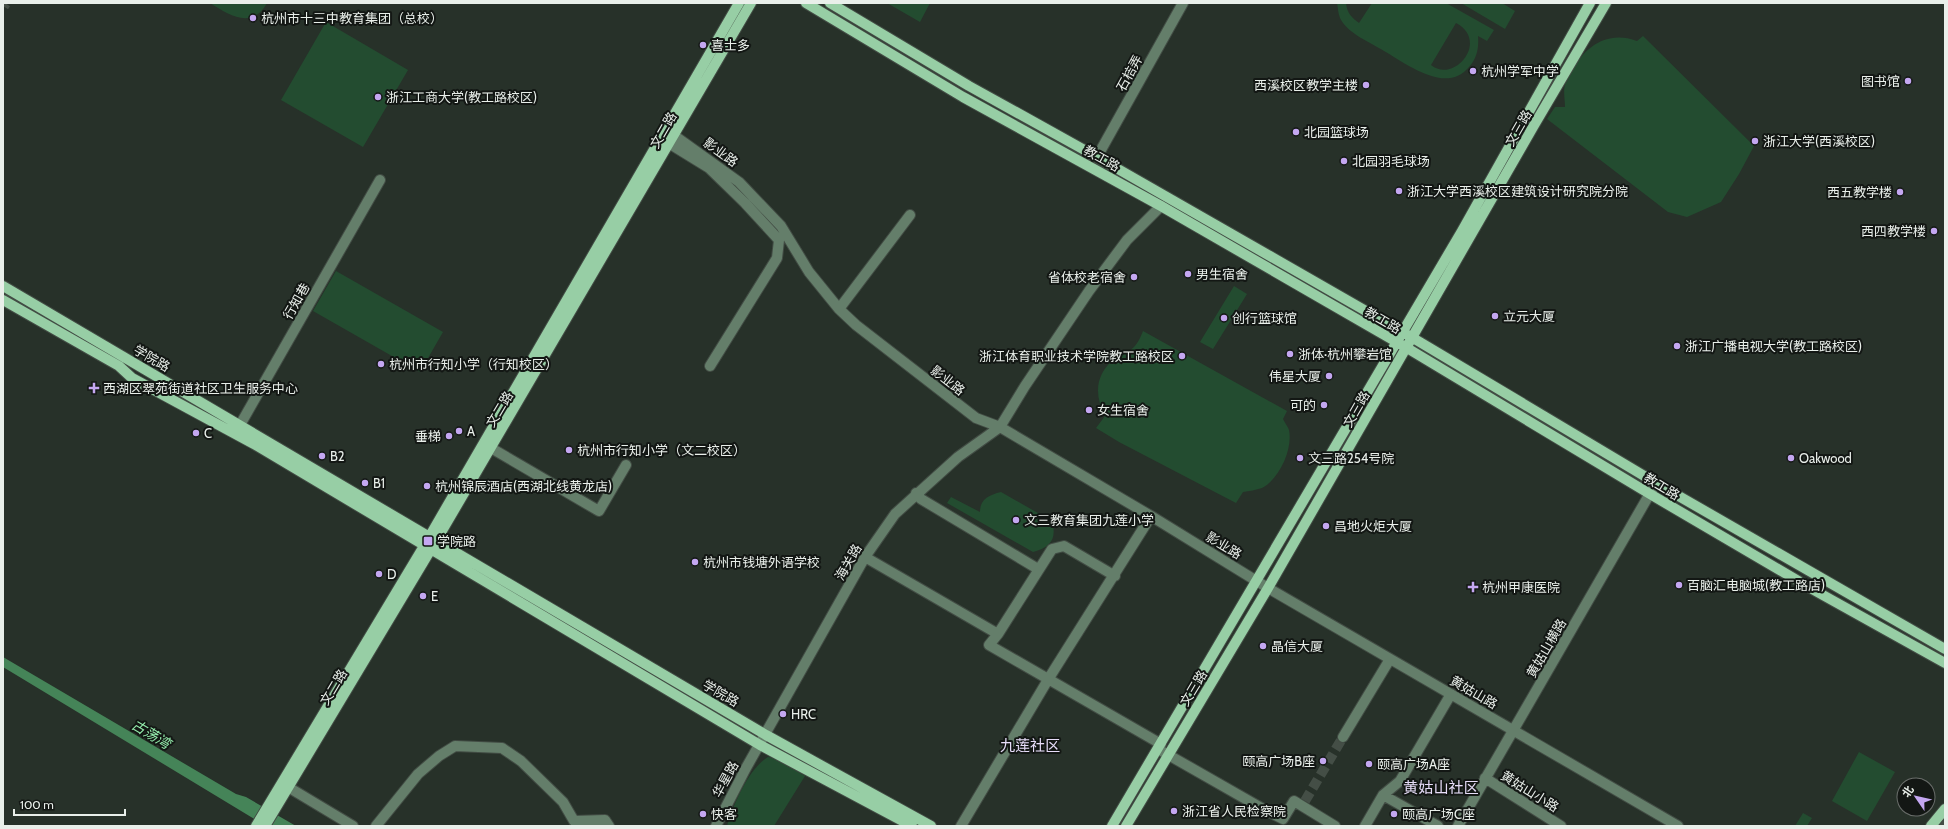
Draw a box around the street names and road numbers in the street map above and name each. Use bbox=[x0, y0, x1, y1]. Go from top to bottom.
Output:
street label: 石桔弄 bbox=[1113, 52, 1145, 94]
street label: 文三路 bbox=[1501, 107, 1535, 149]
street label: 文二路 bbox=[646, 109, 680, 151]
street label: 影业路 bbox=[701, 134, 741, 170]
street label: 教工路 bbox=[1081, 142, 1123, 174]
street label: 行知巷 bbox=[279, 280, 313, 322]
street label: 教工路 bbox=[1362, 303, 1404, 337]
street label: 学院路 bbox=[131, 341, 173, 375]
street label: 影业路 bbox=[928, 362, 968, 398]
street label: 文二路 bbox=[482, 388, 516, 430]
street label: 文三路 bbox=[1339, 388, 1373, 430]
street label: 教工路 bbox=[1641, 469, 1683, 503]
street label: 影业路 bbox=[1203, 528, 1245, 562]
street label: 海关路 bbox=[831, 541, 865, 583]
street label: 黄姑山横路 bbox=[1523, 616, 1569, 680]
street label: 文二路 bbox=[316, 666, 350, 708]
street label: 文三路 bbox=[1176, 667, 1210, 709]
street label: 黄姑山路 bbox=[1447, 672, 1501, 712]
street label: 学院路 bbox=[700, 676, 742, 710]
street label: 华星路 bbox=[709, 758, 741, 800]
street label: 黄姑山小路 bbox=[1498, 767, 1562, 815]

